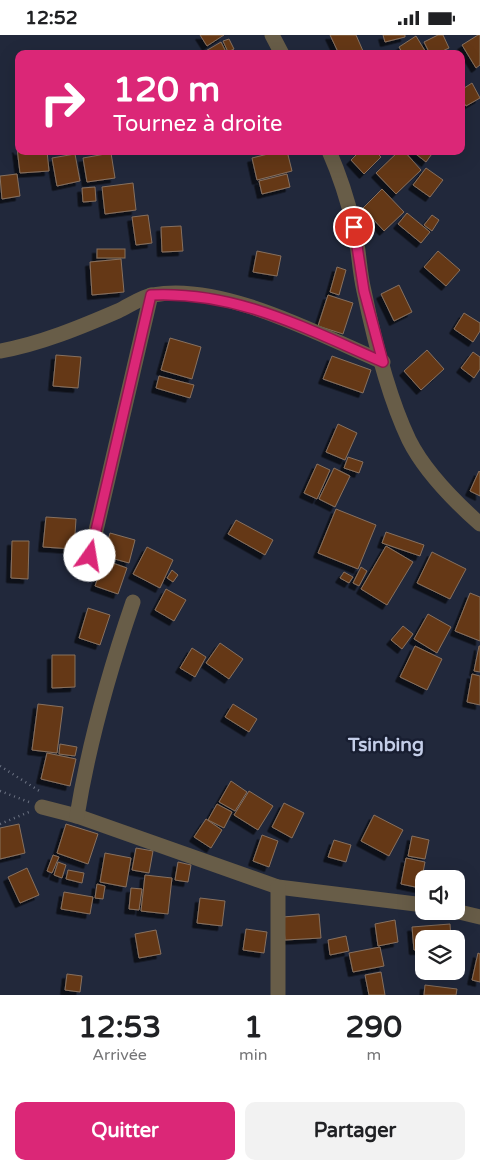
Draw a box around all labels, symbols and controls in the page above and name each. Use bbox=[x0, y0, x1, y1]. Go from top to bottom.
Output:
text: 12:52 bbox=[25, 7, 78, 29]
text: 120 m bbox=[113, 69, 220, 111]
icon: right bbox=[30, 70, 95, 135]
text: Tournez à droite bbox=[113, 111, 282, 137]
pin bbox=[333, 206, 375, 248]
icon: arrive bbox=[340, 213, 368, 241]
position arrow bbox=[63, 529, 115, 581]
district label: Tsinbing bbox=[347, 734, 424, 757]
map controls bbox=[415, 870, 465, 980]
button: sound bbox=[415, 870, 465, 920]
button: layers bbox=[415, 930, 465, 980]
text: 12:53 bbox=[78, 1009, 161, 1046]
text: 1 bbox=[244, 1009, 263, 1046]
text: 290 bbox=[346, 1009, 402, 1046]
text: Arrivée bbox=[92, 1045, 147, 1065]
text: min bbox=[239, 1045, 268, 1065]
text: m bbox=[366, 1045, 381, 1065]
button: Quitter bbox=[15, 1102, 235, 1160]
button: Partager bbox=[245, 1102, 465, 1160]

